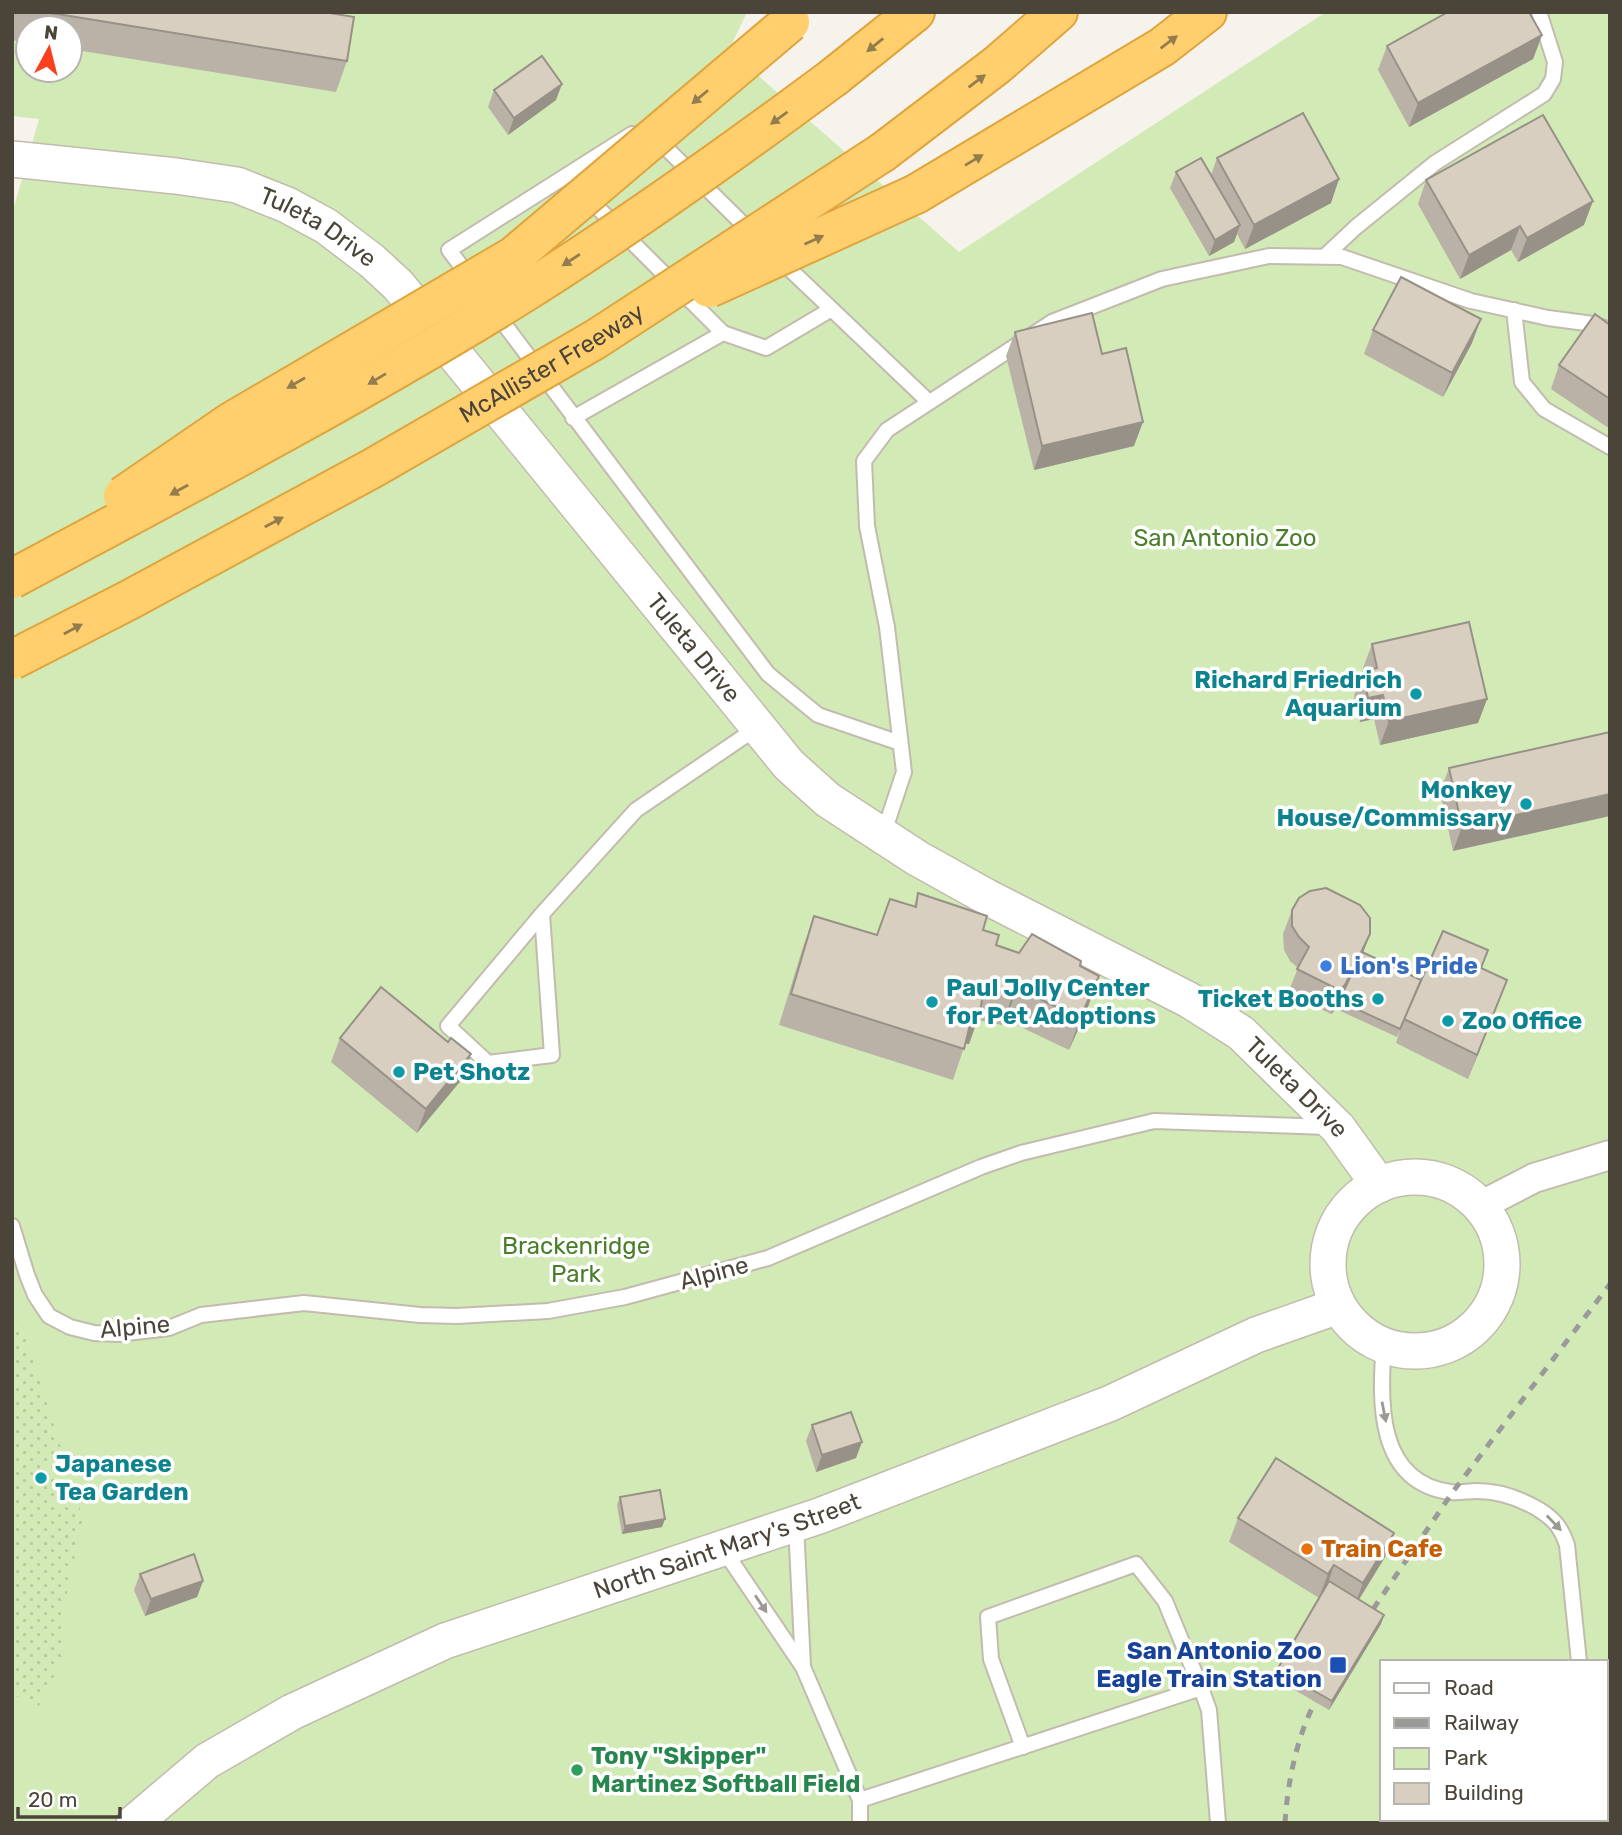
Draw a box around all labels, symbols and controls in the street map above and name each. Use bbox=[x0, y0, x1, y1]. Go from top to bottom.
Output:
north arrow bbox=[14, 14, 84, 84]
text: N bbox=[43, 20, 59, 45]
one-way arrow bbox=[1160, 35, 1178, 49]
one-way arrow bbox=[866, 37, 884, 52]
one-way arrow bbox=[967, 73, 985, 88]
one-way arrow bbox=[692, 89, 709, 104]
one-way arrow bbox=[770, 110, 788, 124]
one-way arrow bbox=[965, 153, 984, 166]
street label: Tuleta Drive bbox=[255, 181, 382, 273]
one-way arrow bbox=[804, 235, 824, 246]
one-way arrow bbox=[562, 253, 581, 266]
street label: McAllister Freeway bbox=[454, 298, 649, 429]
one-way arrow bbox=[368, 373, 387, 385]
one-way arrow bbox=[286, 377, 306, 389]
one-way arrow bbox=[169, 484, 189, 496]
one-way arrow bbox=[264, 516, 283, 528]
park label: San Antonio Zoo bbox=[1133, 524, 1317, 552]
street label: Tuleta Drive bbox=[641, 588, 746, 708]
one-way arrow bbox=[63, 623, 83, 635]
place label: Richard Friedrich Aquarium bbox=[1194, 666, 1402, 722]
marker: Richard Friedrich Aquarium bbox=[1408, 686, 1424, 702]
place label: Monkey House/Commissary bbox=[1276, 776, 1512, 832]
marker: Monkey House/Commissary bbox=[1518, 796, 1534, 812]
place label: Lion's Pride bbox=[1340, 952, 1478, 980]
marker: Lion's Pride bbox=[1318, 958, 1334, 974]
place label: Paul Jolly Center for Pet Adoptions bbox=[946, 974, 1156, 1030]
place label: Ticket Booths bbox=[1198, 985, 1364, 1013]
marker: Ticket Booths bbox=[1370, 991, 1386, 1007]
marker: Paul Jolly Center for Pet Adoptions bbox=[924, 994, 940, 1010]
place label: Zoo Office bbox=[1462, 1007, 1582, 1035]
marker: Zoo Office bbox=[1440, 1013, 1456, 1029]
street label: Tuleta Drive bbox=[1240, 1031, 1354, 1143]
place label: Pet Shotz bbox=[413, 1058, 530, 1086]
marker: Pet Shotz bbox=[391, 1064, 407, 1080]
park label: Brackenridge Park bbox=[502, 1232, 650, 1288]
street label: Alpine bbox=[677, 1250, 751, 1296]
street label: Alpine bbox=[99, 1310, 171, 1344]
one-way arrow bbox=[1378, 1401, 1389, 1423]
place label: Japanese Tea Garden bbox=[55, 1450, 189, 1506]
marker: Japanese Tea Garden bbox=[33, 1470, 49, 1486]
street label: North Saint Mary's Street bbox=[590, 1487, 864, 1604]
one-way arrow bbox=[1546, 1514, 1562, 1532]
place label: Train Cafe bbox=[1321, 1535, 1443, 1563]
marker: Train Cafe bbox=[1299, 1541, 1315, 1557]
one-way arrow bbox=[754, 1595, 768, 1613]
place label: San Antonio Zoo Eagle Train Station bbox=[1096, 1637, 1322, 1693]
marker: San Antonio Zoo Eagle Train Station bbox=[1328, 1655, 1348, 1675]
legend bbox=[1380, 1660, 1608, 1821]
text: Road bbox=[1444, 1675, 1494, 1700]
text: Railway bbox=[1444, 1710, 1519, 1735]
place label: Tony "Skipper" Martinez Softball Field bbox=[591, 1742, 860, 1798]
text: Park bbox=[1444, 1745, 1488, 1770]
marker: Tony "Skipper" Martinez Softball Field bbox=[569, 1762, 585, 1778]
scale bar bbox=[18, 1776, 119, 1820]
text: Building bbox=[1444, 1780, 1524, 1805]
text: 20 m bbox=[28, 1787, 77, 1812]

